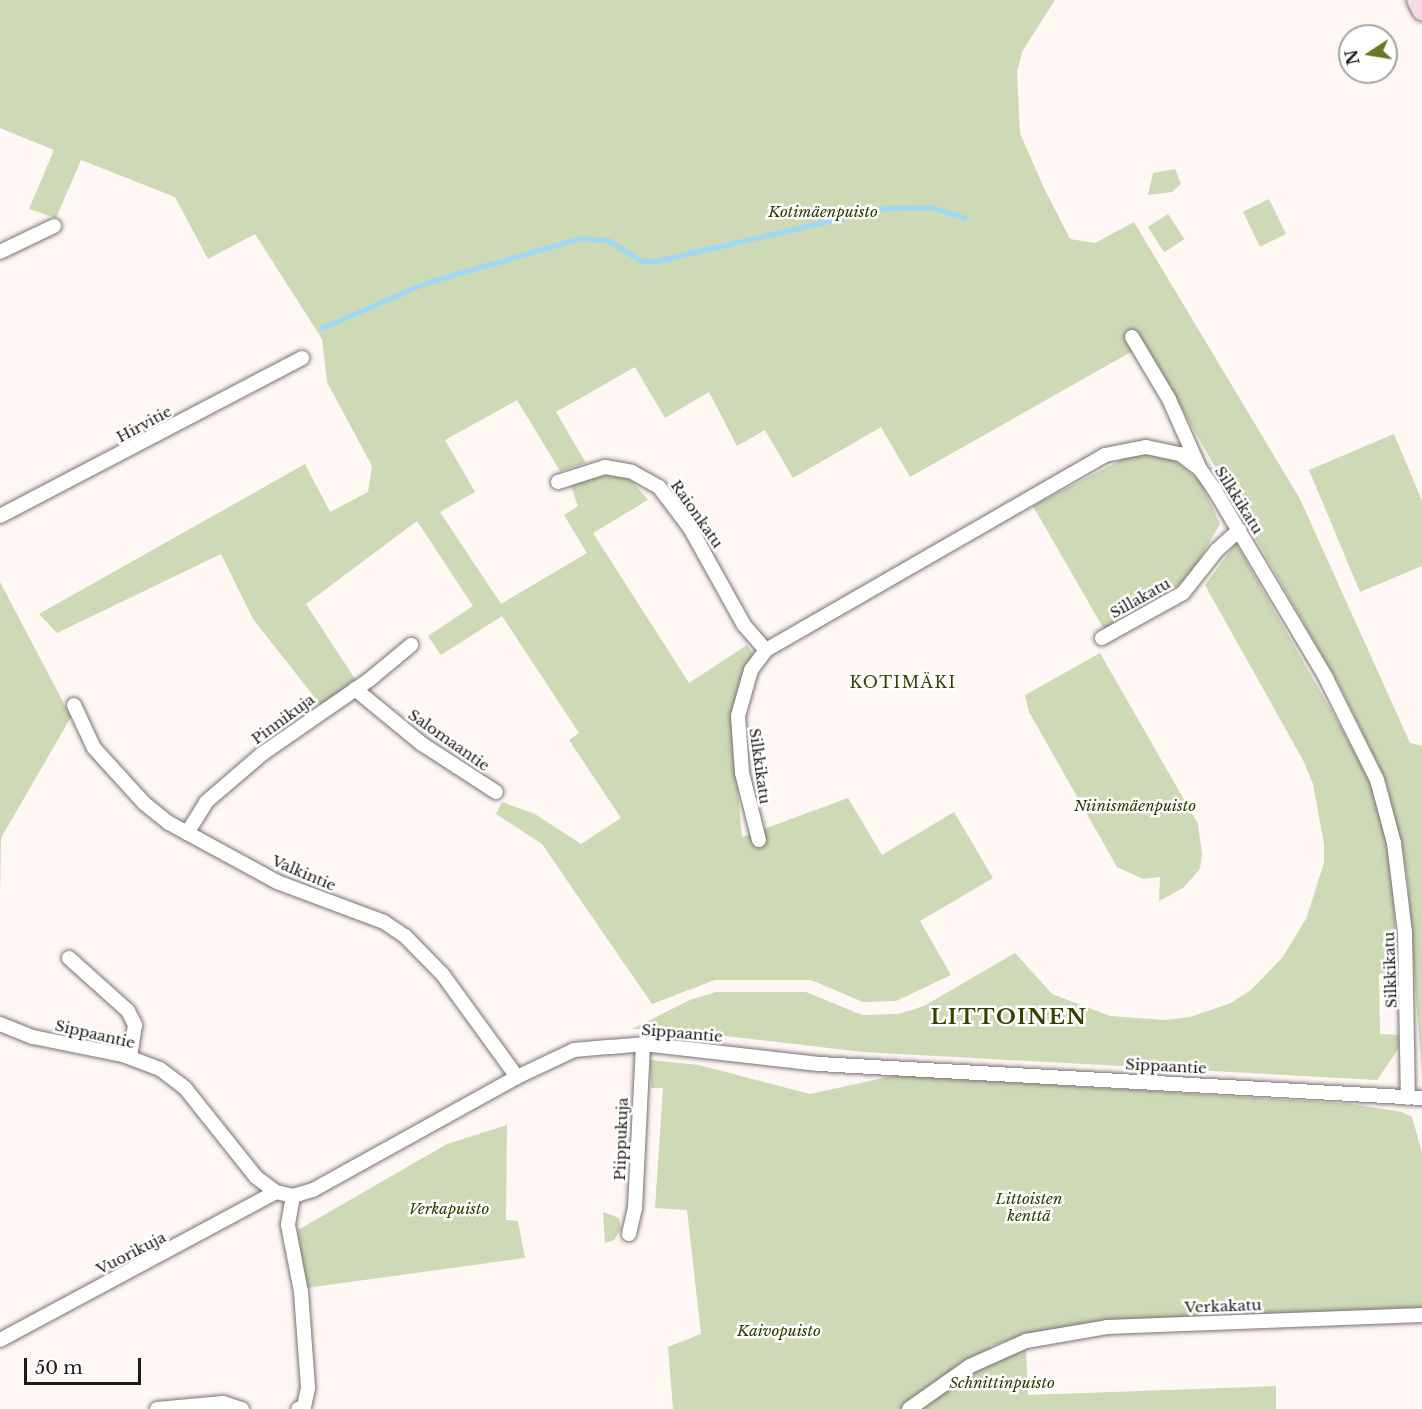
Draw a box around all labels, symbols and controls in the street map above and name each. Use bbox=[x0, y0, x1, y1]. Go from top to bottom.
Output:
north arrow bbox=[1338, 24, 1398, 84]
text: N bbox=[1341, 48, 1364, 67]
park label: Kotimäenpuisto bbox=[768, 203, 878, 221]
street label: Hirvitie bbox=[113, 402, 175, 446]
street label: Silkkikatu bbox=[1211, 463, 1267, 537]
street label: Raionkatu bbox=[667, 477, 727, 551]
street label: Sillakatu bbox=[1107, 574, 1173, 622]
district label: KOTIMÄKI bbox=[849, 672, 957, 692]
street label: Pinnikuja bbox=[248, 690, 318, 748]
street label: Salomaantie bbox=[405, 705, 493, 775]
street label: Silkkikatu bbox=[746, 727, 774, 805]
park label: Niinismäenpuisto bbox=[1074, 797, 1196, 815]
street label: Valkintie bbox=[269, 852, 339, 894]
street label: Silkkikatu bbox=[1380, 931, 1400, 1009]
district label: LITTOINEN bbox=[930, 1004, 1088, 1030]
street label: Sippaantie bbox=[53, 1016, 137, 1052]
street label: Sippaantie bbox=[641, 1020, 723, 1046]
street label: Sippaantie bbox=[1125, 1055, 1207, 1077]
street label: Piippukuja bbox=[611, 1097, 631, 1181]
park label: Littoisten kenttä bbox=[996, 1189, 1062, 1224]
park label: Verkapuisto bbox=[409, 1200, 489, 1218]
street label: Vuorikuja bbox=[93, 1228, 169, 1278]
street label: Verkakatu bbox=[1184, 1296, 1262, 1316]
park label: Kaivopuisto bbox=[737, 1322, 821, 1340]
scale bar bbox=[27, 1346, 144, 1384]
text: 50 m bbox=[35, 1357, 83, 1379]
park label: Schnittinpuisto bbox=[949, 1374, 1055, 1392]

